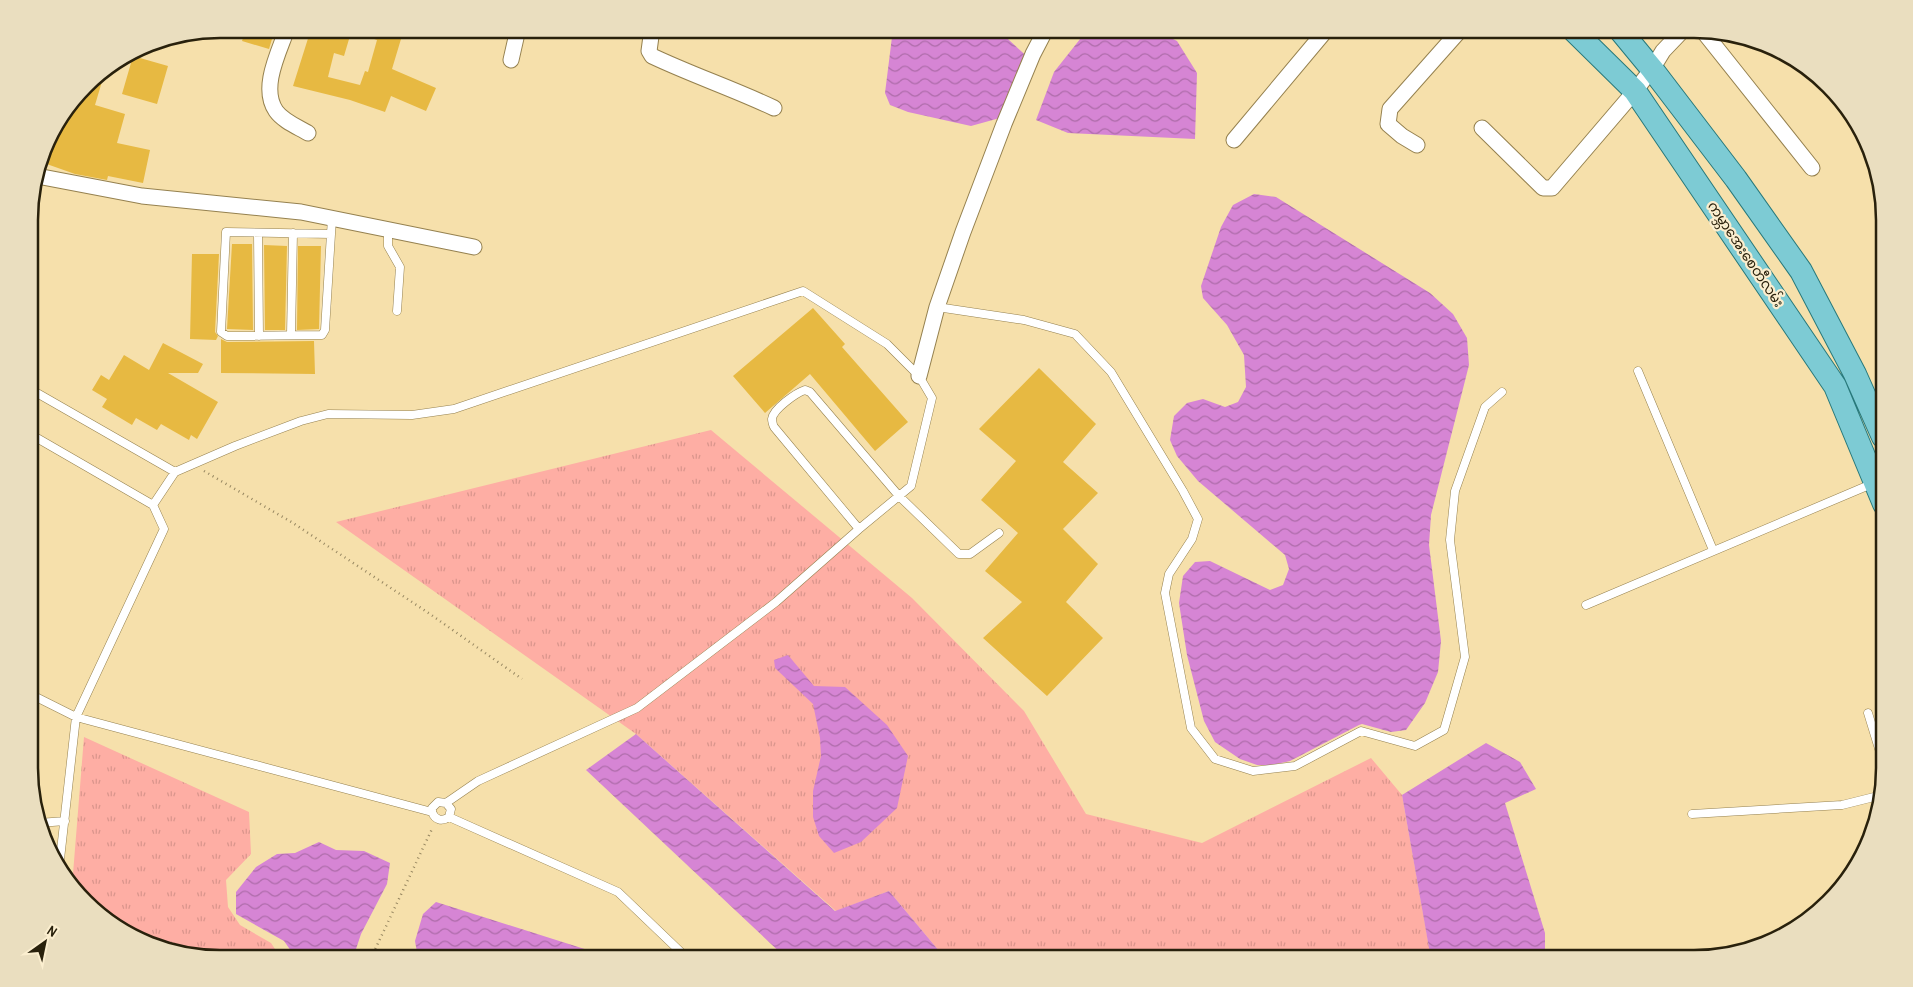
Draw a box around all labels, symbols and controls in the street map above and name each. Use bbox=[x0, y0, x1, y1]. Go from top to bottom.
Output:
street label: ကမ္ဘာအေးစေတီလမ်း bbox=[1701, 197, 1789, 312]
north arrow bbox=[20, 917, 70, 967]
text: N bbox=[44, 921, 60, 941]

